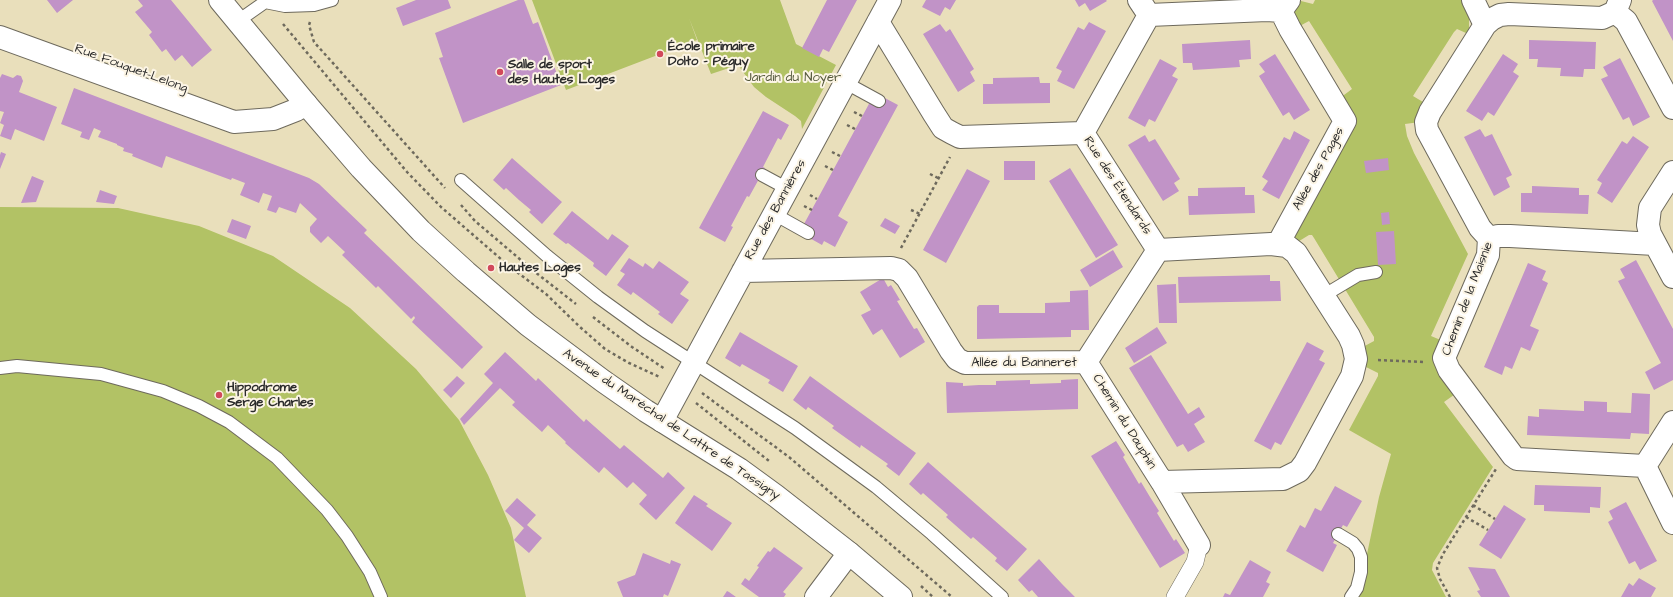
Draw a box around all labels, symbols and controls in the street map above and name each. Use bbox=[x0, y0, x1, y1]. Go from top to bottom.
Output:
place label: École primaire Dolto - Péguy bbox=[668, 39, 755, 70]
street label: Rue Fouquet-Lelong bbox=[72, 41, 190, 97]
marker: École primaire Dolto - Péguy bbox=[655, 49, 665, 59]
place label: Salle de sport des Hautes Loges bbox=[508, 57, 615, 88]
marker: Salle de sport des Hautes Loges bbox=[495, 67, 505, 77]
park label: Jardin du Noyer bbox=[745, 70, 841, 86]
street label: Allée des Pages bbox=[1290, 125, 1348, 213]
street label: Rue des Étendards bbox=[1080, 134, 1154, 238]
street label: Rue des Bannières bbox=[742, 157, 810, 263]
street label: Chemin de la Maisnie bbox=[1439, 240, 1497, 358]
place label: Hautes Loges bbox=[499, 260, 581, 276]
marker: Hautes Loges bbox=[486, 263, 496, 273]
street label: Avenue du Maréchal de Lattre de Tassigny bbox=[559, 346, 783, 504]
street label: Allée du Banneret bbox=[971, 355, 1077, 371]
street label: Chemin du Dauphin bbox=[1089, 372, 1159, 472]
place label: Hippodrome Serge Charles bbox=[227, 380, 314, 411]
marker: Hippodrome Serge Charles bbox=[214, 390, 224, 400]

